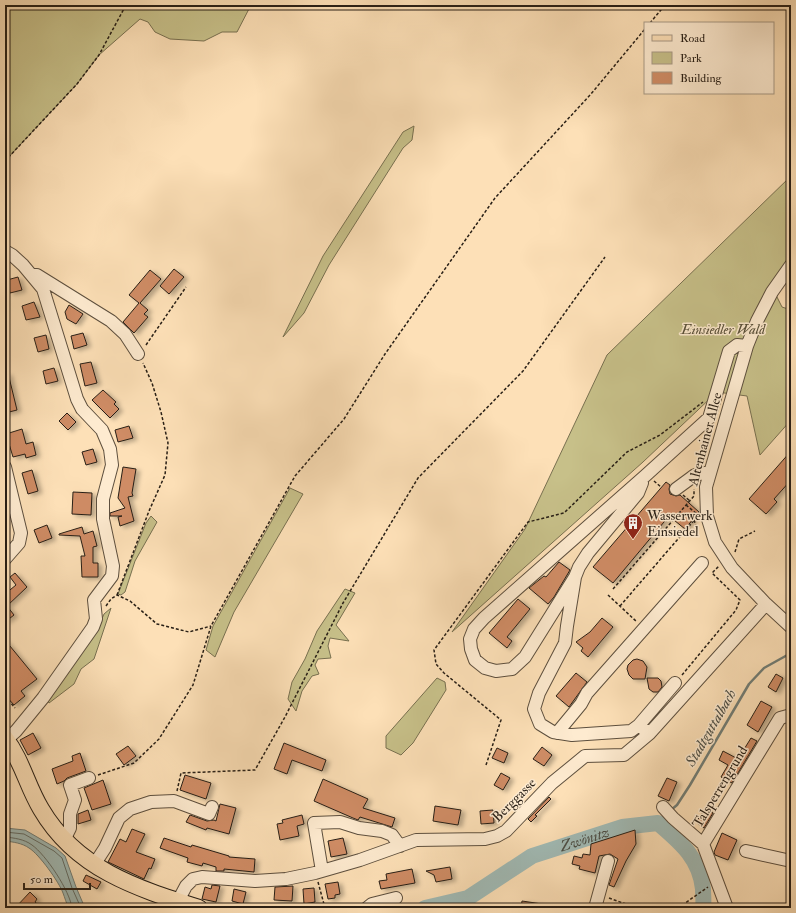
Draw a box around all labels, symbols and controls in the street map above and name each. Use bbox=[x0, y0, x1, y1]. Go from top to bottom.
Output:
legend bbox=[644, 22, 774, 94]
text: Road bbox=[680, 31, 705, 46]
text: Park bbox=[680, 51, 702, 66]
text: Building bbox=[680, 71, 723, 86]
park label: Einsiedler Wald bbox=[680, 321, 766, 338]
street label: Altenhainer Allee bbox=[684, 390, 726, 488]
place label: Wasserwerk Einsiedel bbox=[646, 507, 713, 540]
building icon: Wasserwerk Einsiedel bbox=[622, 512, 644, 540]
water label: Stadtguttalbach bbox=[681, 686, 741, 771]
street label: Talsperrengrund bbox=[689, 743, 752, 832]
street label: Berggasse bbox=[488, 774, 540, 826]
water label: Zwönitz bbox=[557, 822, 612, 856]
scale bar bbox=[24, 865, 90, 891]
text: 50 m bbox=[30, 872, 54, 887]

